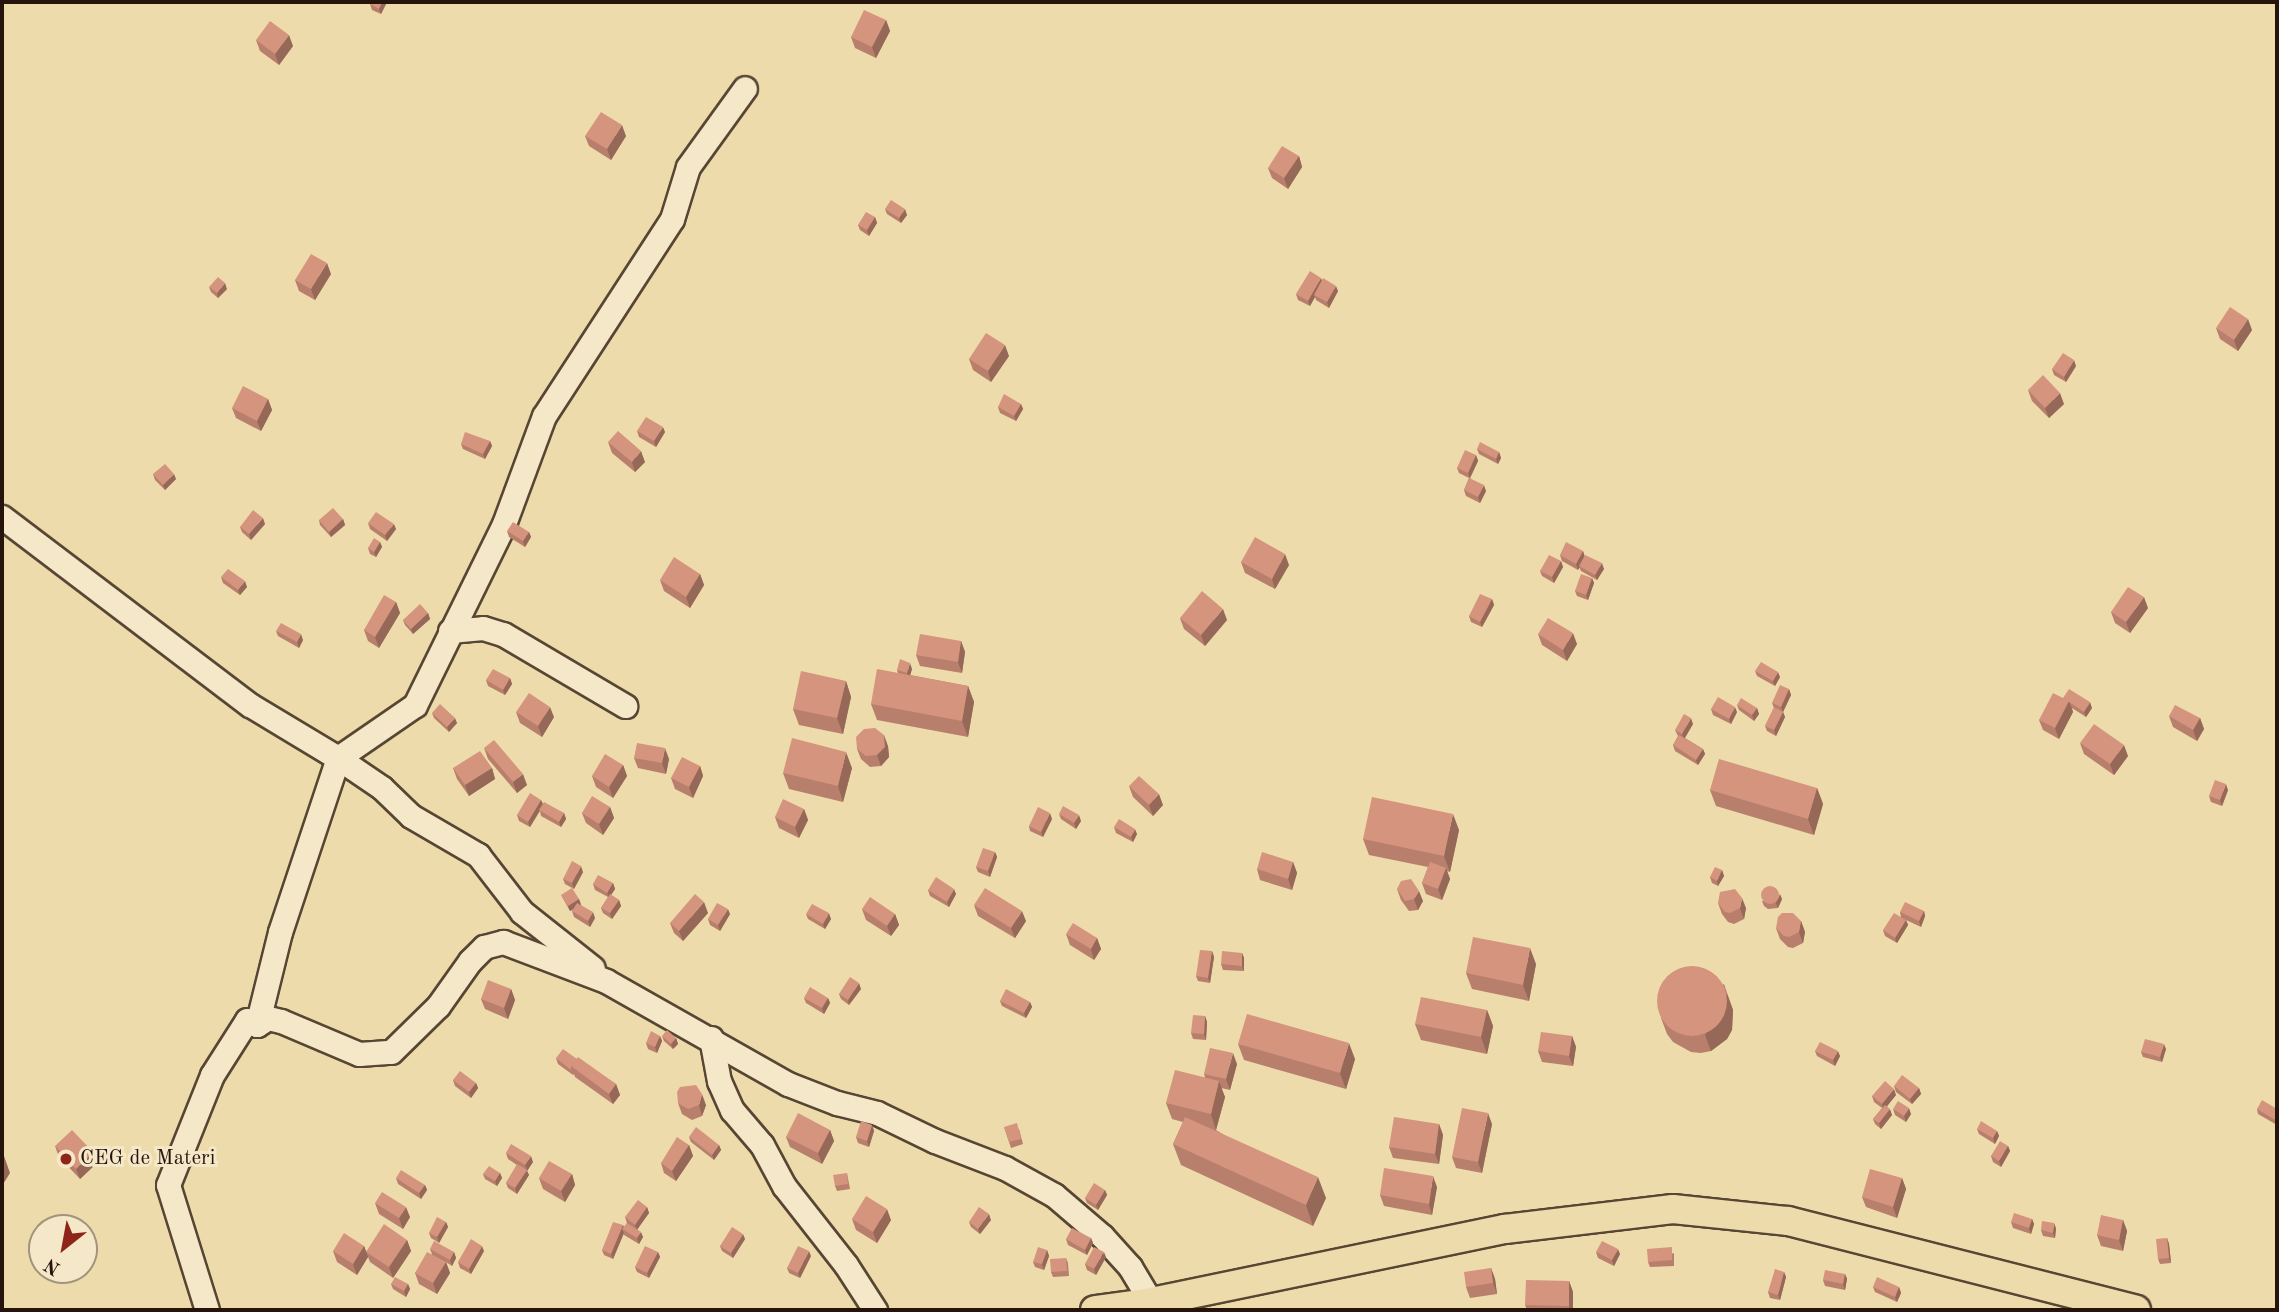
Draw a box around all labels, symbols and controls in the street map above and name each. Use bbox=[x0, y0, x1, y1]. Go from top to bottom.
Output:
place label: CEG de Materi bbox=[80, 1146, 215, 1172]
marker: CEG de Materi bbox=[58, 1151, 74, 1167]
north arrow bbox=[28, 1214, 98, 1284]
text: N bbox=[42, 1254, 64, 1278]

